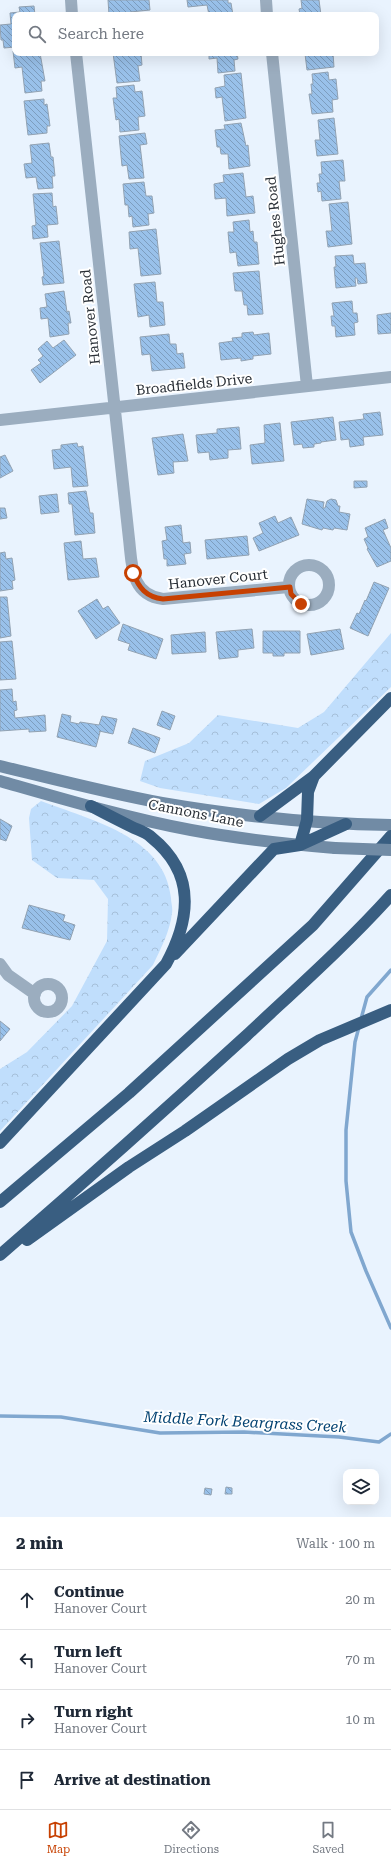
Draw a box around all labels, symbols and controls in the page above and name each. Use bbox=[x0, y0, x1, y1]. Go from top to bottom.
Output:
search box bbox=[12, 12, 379, 56]
icon: search bbox=[26, 23, 48, 45]
text: Search here bbox=[58, 25, 144, 43]
street label: Hughes Road bbox=[262, 176, 288, 266]
street label: Hanover Road bbox=[77, 269, 103, 365]
street label: Broadfields Drive bbox=[135, 370, 253, 398]
route start bbox=[124, 564, 142, 582]
street label: Hanover Court bbox=[167, 566, 269, 592]
route end bbox=[292, 595, 310, 613]
street label: Cannons Lane bbox=[147, 796, 245, 830]
water label: Middle Fork Beargrass Creek bbox=[142, 1408, 348, 1436]
map controls bbox=[343, 1469, 379, 1505]
button: layers bbox=[343, 1469, 379, 1505]
text: 2 min bbox=[16, 1533, 63, 1553]
text: Walk · 100 m bbox=[296, 1536, 375, 1551]
text: Continue bbox=[54, 1583, 124, 1601]
icon: ahead bbox=[16, 1589, 38, 1611]
text: 20 m bbox=[345, 1592, 375, 1607]
text: Hanover Court bbox=[54, 1601, 147, 1616]
text: Turn left bbox=[54, 1643, 122, 1661]
icon: left bbox=[16, 1649, 38, 1671]
text: 70 m bbox=[345, 1652, 375, 1667]
text: Hanover Court bbox=[54, 1661, 147, 1676]
text: Turn right bbox=[54, 1703, 133, 1721]
icon: right bbox=[16, 1709, 38, 1731]
text: 10 m bbox=[345, 1712, 375, 1727]
text: Hanover Court bbox=[54, 1721, 147, 1736]
icon: arrive bbox=[16, 1769, 38, 1791]
text: Arrive at destination bbox=[54, 1771, 210, 1789]
tab: Map bbox=[47, 1819, 70, 1856]
tab: Directions bbox=[164, 1819, 219, 1856]
tab: Saved bbox=[312, 1819, 344, 1856]

